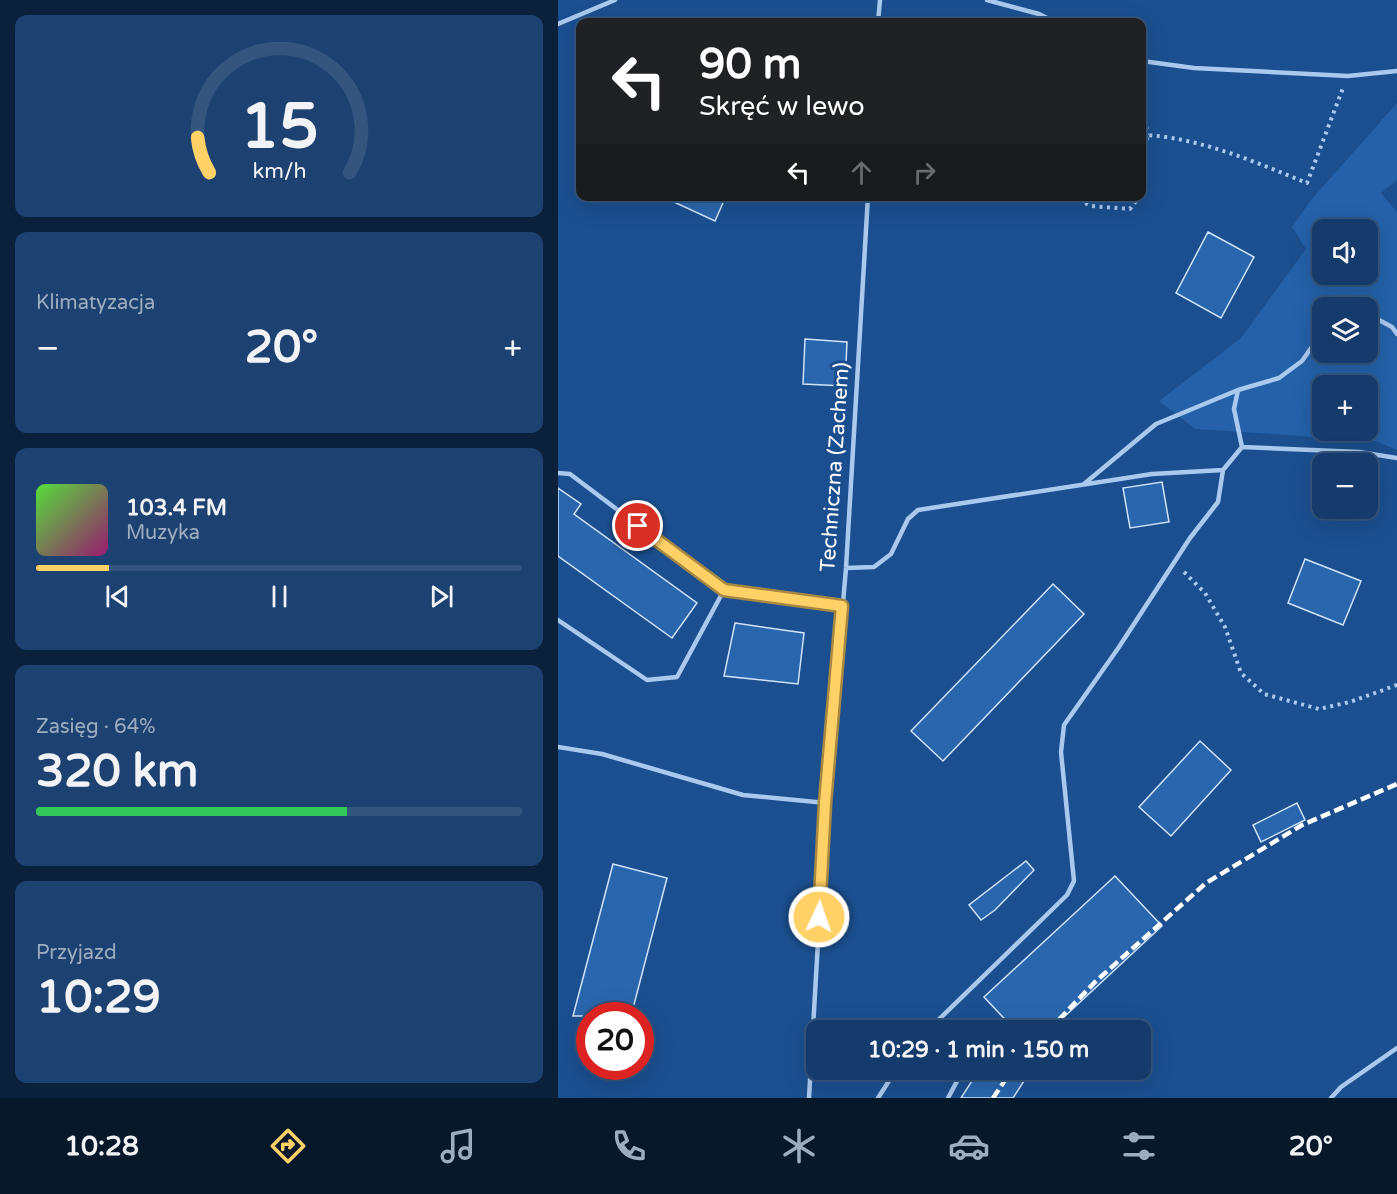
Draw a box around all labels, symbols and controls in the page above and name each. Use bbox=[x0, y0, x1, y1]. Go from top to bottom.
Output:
text: 90 m bbox=[699, 39, 801, 90]
icon: left bbox=[600, 42, 678, 120]
text: 15 bbox=[240, 90, 318, 165]
text: Skręć w lewo bbox=[699, 90, 865, 123]
icon: left bbox=[782, 156, 815, 189]
icon: ahead bbox=[845, 156, 878, 189]
icon: right bbox=[908, 156, 941, 189]
text: km/h bbox=[252, 158, 306, 184]
map controls bbox=[1312, 219, 1378, 519]
button: sound bbox=[1312, 219, 1378, 285]
text: Klimatyzacja bbox=[36, 291, 155, 315]
button: layers bbox=[1312, 297, 1378, 363]
text: 20° bbox=[245, 321, 318, 375]
text: − bbox=[36, 329, 60, 368]
text: + bbox=[503, 329, 522, 368]
street label: Techniczna (Zachem) bbox=[815, 361, 855, 573]
button: + bbox=[1312, 375, 1378, 441]
button: − bbox=[1312, 453, 1378, 519]
text: 103.4 FM bbox=[126, 495, 227, 521]
pin bbox=[612, 500, 663, 551]
icon: arrive bbox=[621, 509, 654, 542]
text: Muzyka bbox=[126, 521, 200, 545]
icon: previous bbox=[101, 580, 134, 613]
icon: pause bbox=[263, 580, 296, 613]
icon: next bbox=[425, 580, 458, 613]
text: Zasięg · 64% bbox=[36, 715, 156, 739]
text: 320 km bbox=[36, 745, 198, 799]
position arrow bbox=[787, 885, 851, 949]
text: Przyjazd bbox=[36, 941, 117, 965]
text: 10:29 bbox=[36, 971, 161, 1025]
speed limit sign: 20 bbox=[576, 1002, 654, 1080]
text: 10:29 · 1 min · 150 m bbox=[868, 1037, 1089, 1063]
icon: directions bbox=[267, 1125, 309, 1167]
icon: music bbox=[437, 1125, 479, 1167]
icon: phone bbox=[608, 1125, 650, 1167]
icon: climate bbox=[778, 1125, 820, 1167]
icon: car bbox=[948, 1125, 990, 1167]
icon: filters bbox=[1118, 1125, 1160, 1167]
text: 10:28 bbox=[64, 1130, 139, 1163]
text: 20° bbox=[1289, 1130, 1333, 1163]

